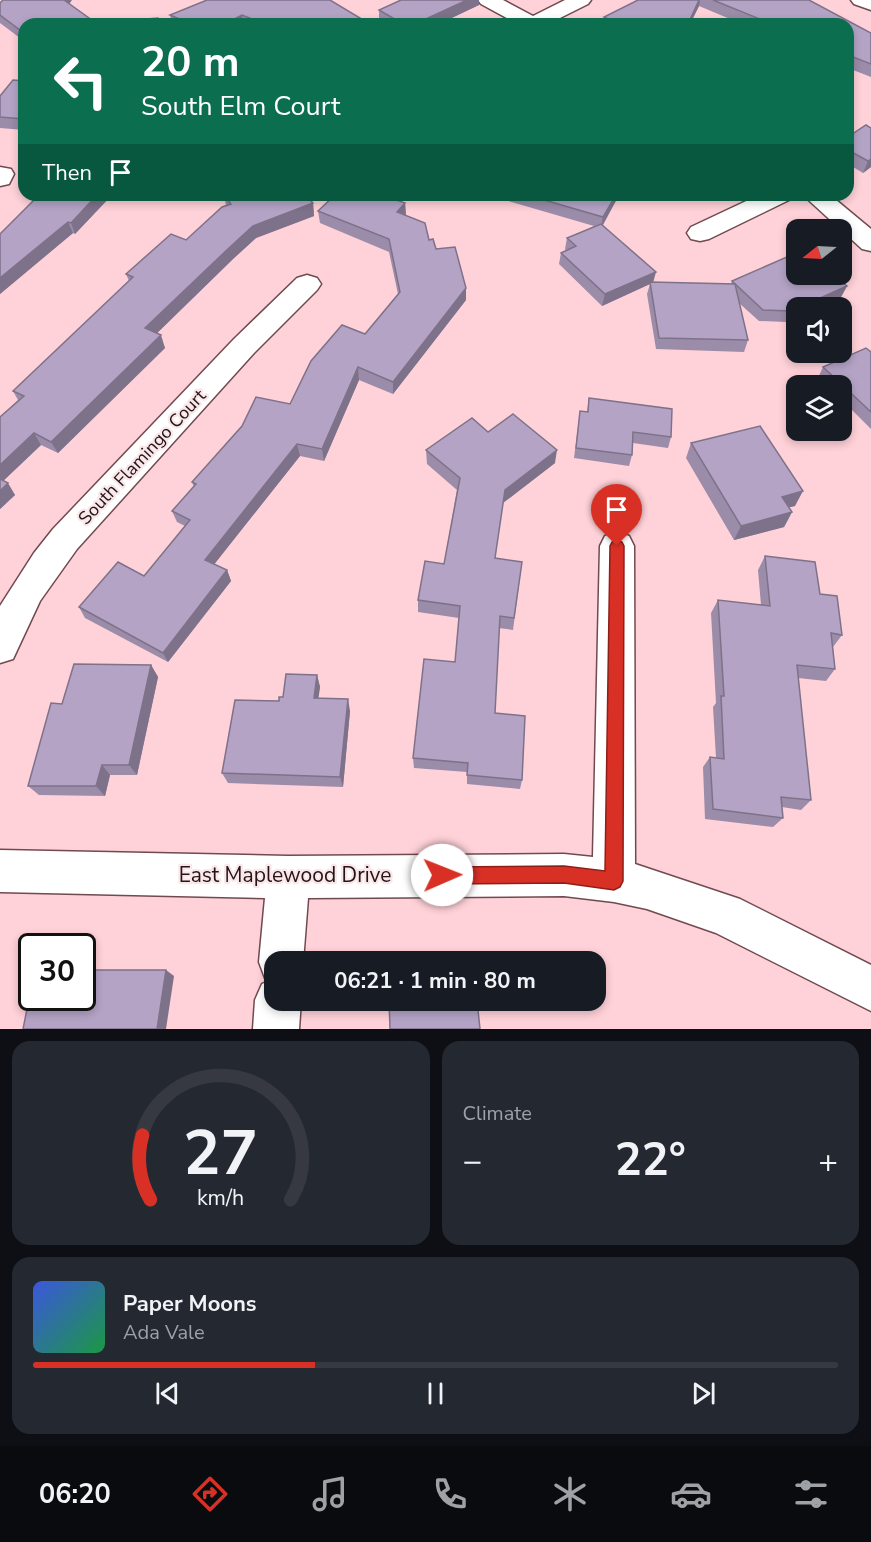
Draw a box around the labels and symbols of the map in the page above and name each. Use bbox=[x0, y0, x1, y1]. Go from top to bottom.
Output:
north arrow bbox=[786, 219, 852, 285]
street label: South Flamingo Court bbox=[73, 384, 212, 530]
pin bbox=[591, 484, 642, 546]
position arrow bbox=[410, 843, 474, 907]
street label: East Maplewood Drive bbox=[179, 861, 391, 889]
speed limit sign: 30 bbox=[18, 933, 96, 1011]

